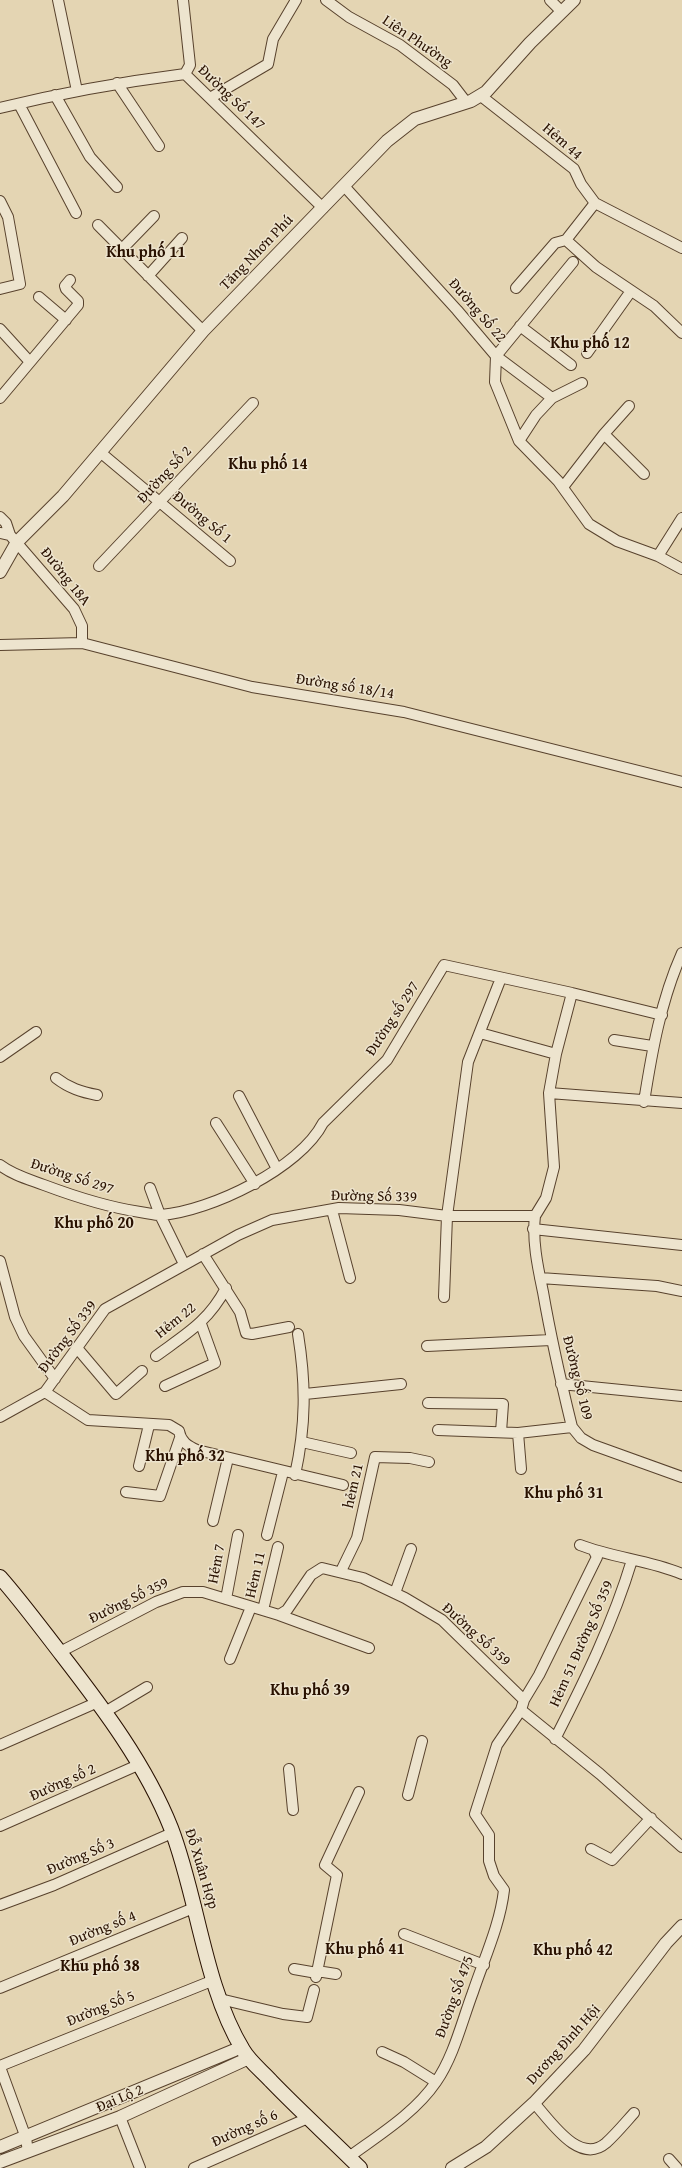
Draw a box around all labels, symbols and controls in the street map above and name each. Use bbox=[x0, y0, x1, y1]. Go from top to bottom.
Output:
street label: Liên Phường bbox=[379, 12, 455, 72]
street label: Đường Số 147 bbox=[194, 62, 268, 134]
street label: Hẻm 44 bbox=[538, 120, 586, 164]
street label: Tăng Nhơn Phú bbox=[217, 212, 297, 294]
district label: Khu phố 11 bbox=[106, 243, 186, 263]
street label: Đường Số 22 bbox=[444, 275, 510, 347]
district label: Khu phố 12 bbox=[550, 334, 630, 354]
street label: Đường Số 2 bbox=[134, 443, 196, 507]
district label: Khu phố 14 bbox=[228, 455, 308, 475]
street label: Đường Số 1 bbox=[169, 488, 235, 548]
street label: Đường 18A bbox=[36, 544, 94, 610]
street label: Đường số 18/14 bbox=[295, 670, 395, 704]
street label: Đường số 297 bbox=[362, 979, 424, 1059]
street label: Đường Số 297 bbox=[28, 1155, 116, 1199]
street label: Đường Số 339 bbox=[331, 1187, 417, 1207]
district label: Khu phố 20 bbox=[54, 1214, 134, 1234]
street label: Đường Số 339 bbox=[35, 1297, 101, 1377]
street label: Hẻm 22 bbox=[152, 1299, 200, 1343]
street label: Đường Số 109 bbox=[558, 1334, 596, 1422]
district label: Khu phố 32 bbox=[145, 1447, 225, 1467]
street label: hẻm 21 bbox=[340, 1462, 368, 1510]
district label: Khu phố 31 bbox=[524, 1484, 604, 1504]
street label: Hẻm 7 bbox=[204, 1543, 230, 1585]
street label: Hẻm 11 bbox=[242, 1550, 270, 1600]
street label: Đường Số 359 bbox=[86, 1574, 172, 1628]
street label: Hẻm 51 Đường Số 359 bbox=[546, 1578, 618, 1710]
street label: Đường Số 359 bbox=[438, 1600, 514, 1670]
district label: Khu phố 39 bbox=[270, 1681, 350, 1701]
street label: Đường số 2 bbox=[27, 1760, 99, 1806]
street label: Đỗ Xuân Hợp bbox=[180, 1827, 222, 1911]
street label: Đường Số 3 bbox=[45, 1835, 117, 1879]
street label: Đường số 4 bbox=[67, 1907, 139, 1951]
district label: Khu phố 41 bbox=[325, 1940, 405, 1960]
district label: Khu phố 42 bbox=[533, 1941, 613, 1961]
street label: Đường Số 475 bbox=[432, 1953, 478, 2041]
district label: Khu phố 38 bbox=[60, 1957, 140, 1977]
street label: Đường Số 5 bbox=[64, 1987, 138, 2031]
street label: Dương Đình Hội bbox=[523, 2001, 605, 2089]
street label: Đại Lộ 2 bbox=[94, 2081, 146, 2117]
street label: Đường số 6 bbox=[209, 2106, 281, 2152]

